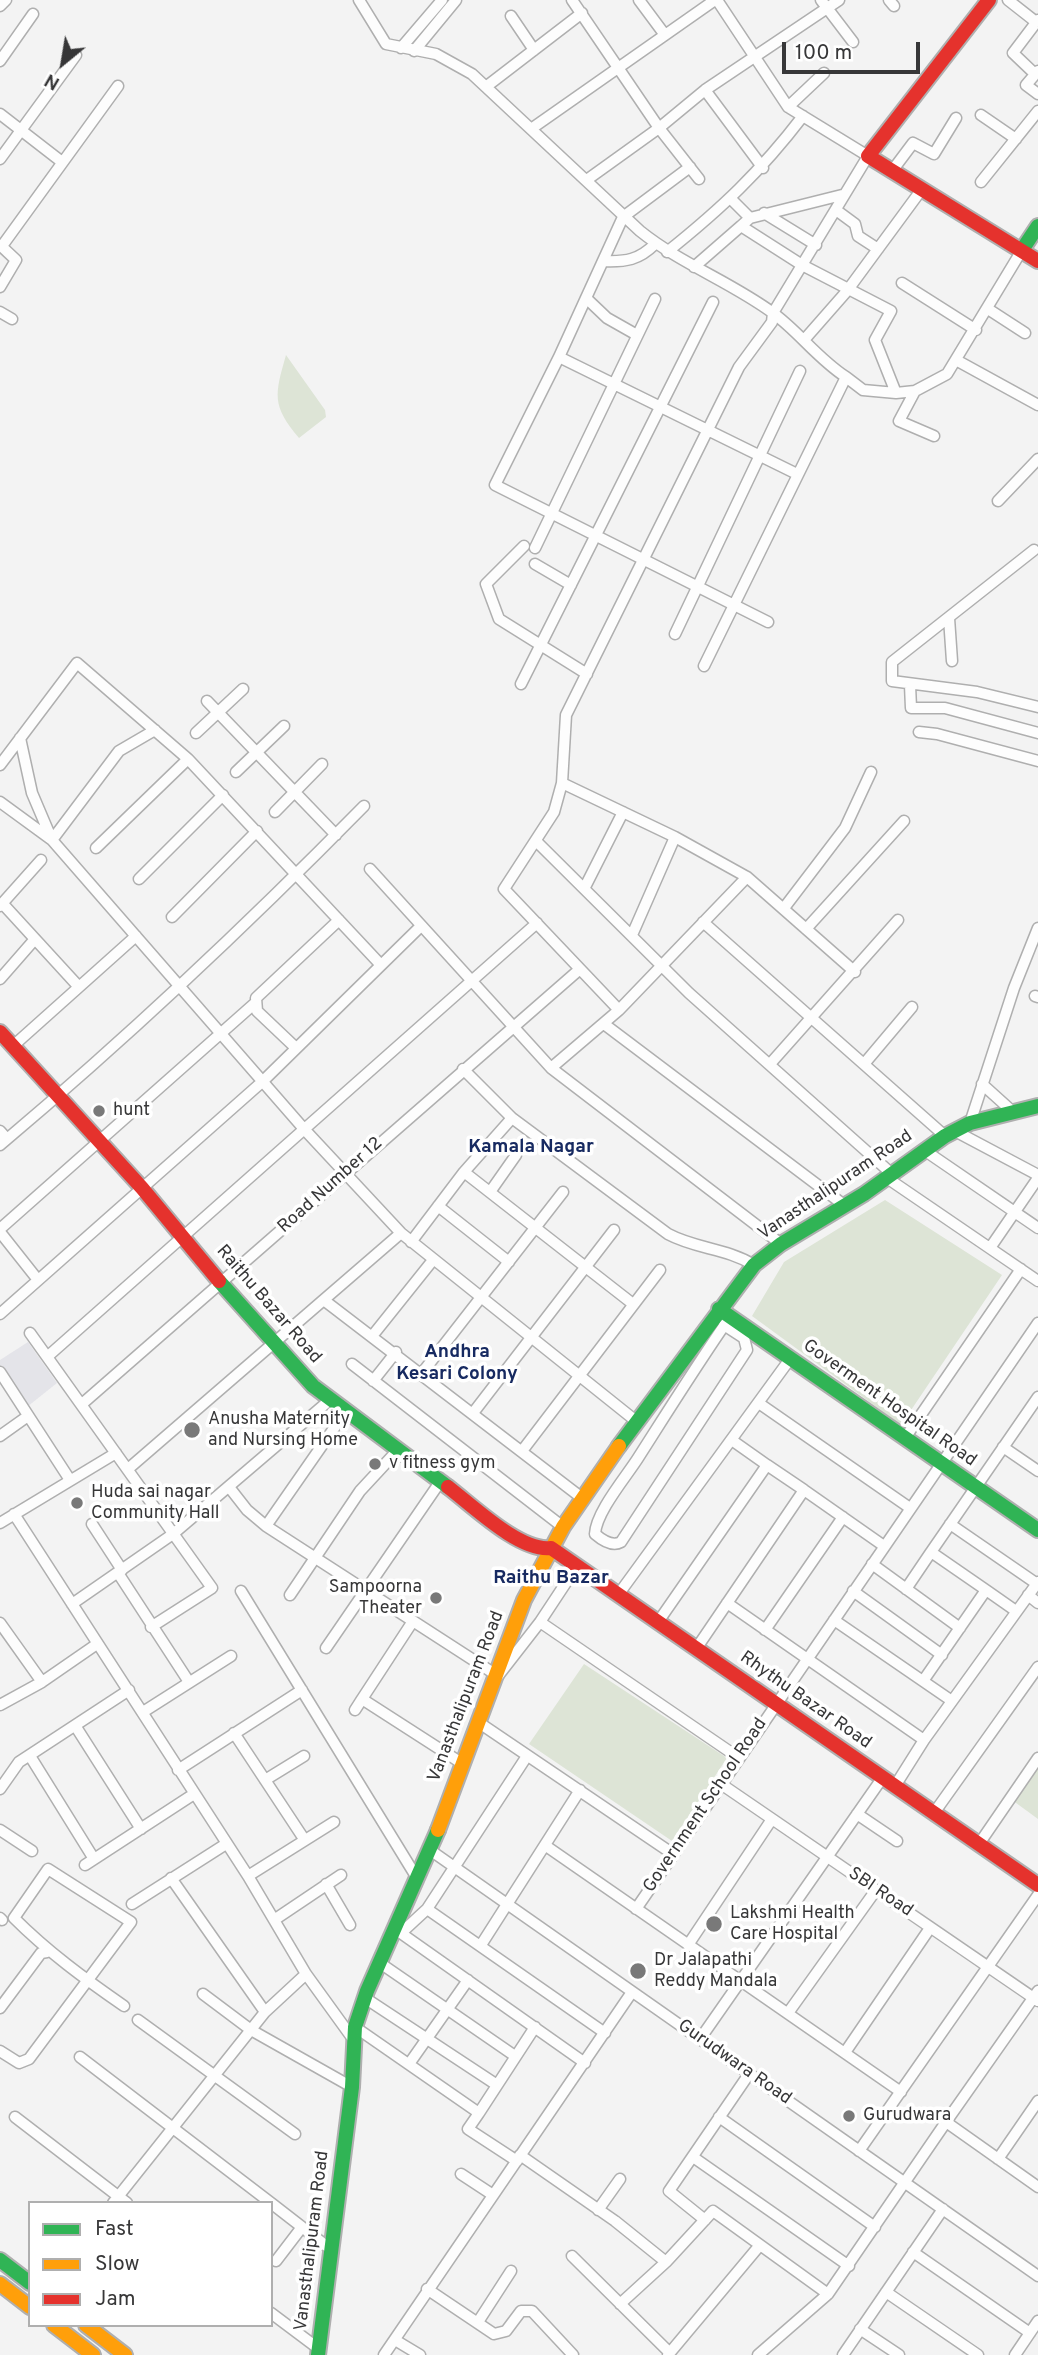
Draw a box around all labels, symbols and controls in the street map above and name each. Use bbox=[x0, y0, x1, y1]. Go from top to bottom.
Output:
north arrow bbox=[28, 28, 98, 98]
scale bar bbox=[786, 28, 924, 72]
text: 100 m bbox=[795, 40, 852, 67]
text: N bbox=[41, 67, 64, 95]
place label: hunt bbox=[113, 1100, 150, 1122]
marker: hunt bbox=[91, 1103, 107, 1119]
street label: Vanasthalipuram Road bbox=[755, 1126, 917, 1246]
street label: Road Number 12 bbox=[274, 1133, 388, 1239]
district label: Kamala Nagar bbox=[468, 1137, 594, 1159]
street label: Raithu Bazar Road bbox=[211, 1241, 325, 1369]
street label: Goverment Hospital Road bbox=[798, 1336, 980, 1472]
district label: Andhra Kesari Colony bbox=[396, 1342, 518, 1386]
place label: Anusha Maternity and Nursing Home bbox=[208, 1409, 358, 1452]
marker: Anusha Maternity and Nursing Home bbox=[182, 1420, 202, 1440]
place label: v fitness gym bbox=[389, 1453, 495, 1475]
marker: v fitness gym bbox=[367, 1456, 383, 1472]
place label: Huda sai nagar Community Hall bbox=[91, 1482, 220, 1524]
marker: Huda sai nagar Community Hall bbox=[69, 1495, 85, 1511]
district label: Raithu Bazar bbox=[493, 1568, 609, 1590]
place label: Sampoorna Theater bbox=[329, 1577, 422, 1620]
marker: Sampoorna Theater bbox=[428, 1590, 444, 1606]
street label: Vanasthalipuram Road bbox=[424, 1608, 510, 1786]
street label: Rhythu Bazar Road bbox=[735, 1647, 875, 1755]
street label: Government School Road bbox=[640, 1715, 772, 1897]
street label: SBI Road bbox=[843, 1863, 917, 1923]
place label: Lakshmi Health Care Hospital bbox=[730, 1903, 855, 1946]
marker: Lakshmi Health Care Hospital bbox=[704, 1914, 724, 1934]
place label: Dr Jalapathi Reddy Mandala bbox=[654, 1950, 777, 1993]
marker: Dr Jalapathi Reddy Mandala bbox=[628, 1961, 648, 1981]
street label: Gurudwara Road bbox=[673, 2016, 795, 2110]
place label: Gurudwara bbox=[863, 2105, 951, 2127]
marker: Gurudwara bbox=[841, 2108, 857, 2124]
street label: Vanasthalipuram Road bbox=[291, 2150, 335, 2332]
legend bbox=[28, 2201, 273, 2327]
text: Fast bbox=[95, 2216, 134, 2243]
text: Slow bbox=[95, 2251, 140, 2278]
text: Jam bbox=[95, 2286, 136, 2313]

